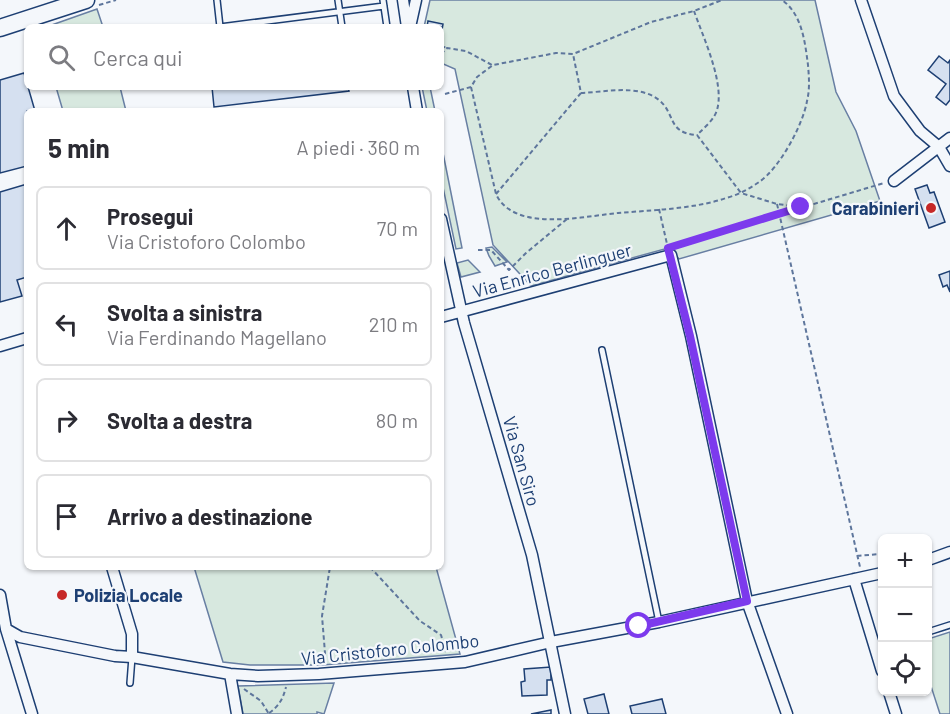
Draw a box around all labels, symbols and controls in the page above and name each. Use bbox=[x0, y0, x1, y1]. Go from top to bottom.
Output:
search box bbox=[24, 24, 444, 90]
icon: search bbox=[45, 41, 78, 74]
text: Cerca qui bbox=[93, 44, 183, 70]
text: 5 min bbox=[48, 132, 110, 163]
text: A piedi · 360 m bbox=[296, 135, 420, 159]
route end bbox=[787, 193, 813, 219]
place label: Carabinieri bbox=[832, 197, 919, 219]
marker: Carabinieri bbox=[924, 201, 938, 215]
text: Prosegui bbox=[107, 203, 193, 229]
icon: ahead bbox=[50, 212, 83, 245]
text: 70 m bbox=[377, 216, 418, 240]
text: Via Cristoforo Colombo bbox=[107, 229, 306, 253]
street label: Via Enrico Berlinguer bbox=[470, 238, 634, 302]
text: Svolta a sinistra bbox=[107, 299, 262, 325]
icon: left bbox=[50, 308, 83, 341]
text: 210 m bbox=[369, 312, 418, 336]
text: Via Ferdinando Magellano bbox=[107, 325, 327, 349]
icon: right bbox=[50, 404, 83, 437]
text: Svolta a destra bbox=[107, 407, 252, 433]
text: 80 m bbox=[376, 408, 418, 432]
street label: Via San Siro bbox=[499, 414, 545, 508]
icon: arrive bbox=[50, 500, 83, 533]
text: Arrivo a destinazione bbox=[107, 503, 313, 529]
map controls bbox=[878, 534, 932, 696]
button: + bbox=[878, 534, 932, 588]
place label: Polizia Locale bbox=[74, 584, 183, 606]
marker: Polizia Locale bbox=[55, 588, 69, 602]
button: − bbox=[878, 588, 932, 642]
route start bbox=[625, 612, 651, 638]
street label: Via Cristoforo Colombo bbox=[300, 629, 480, 669]
button: locate bbox=[878, 642, 932, 696]

